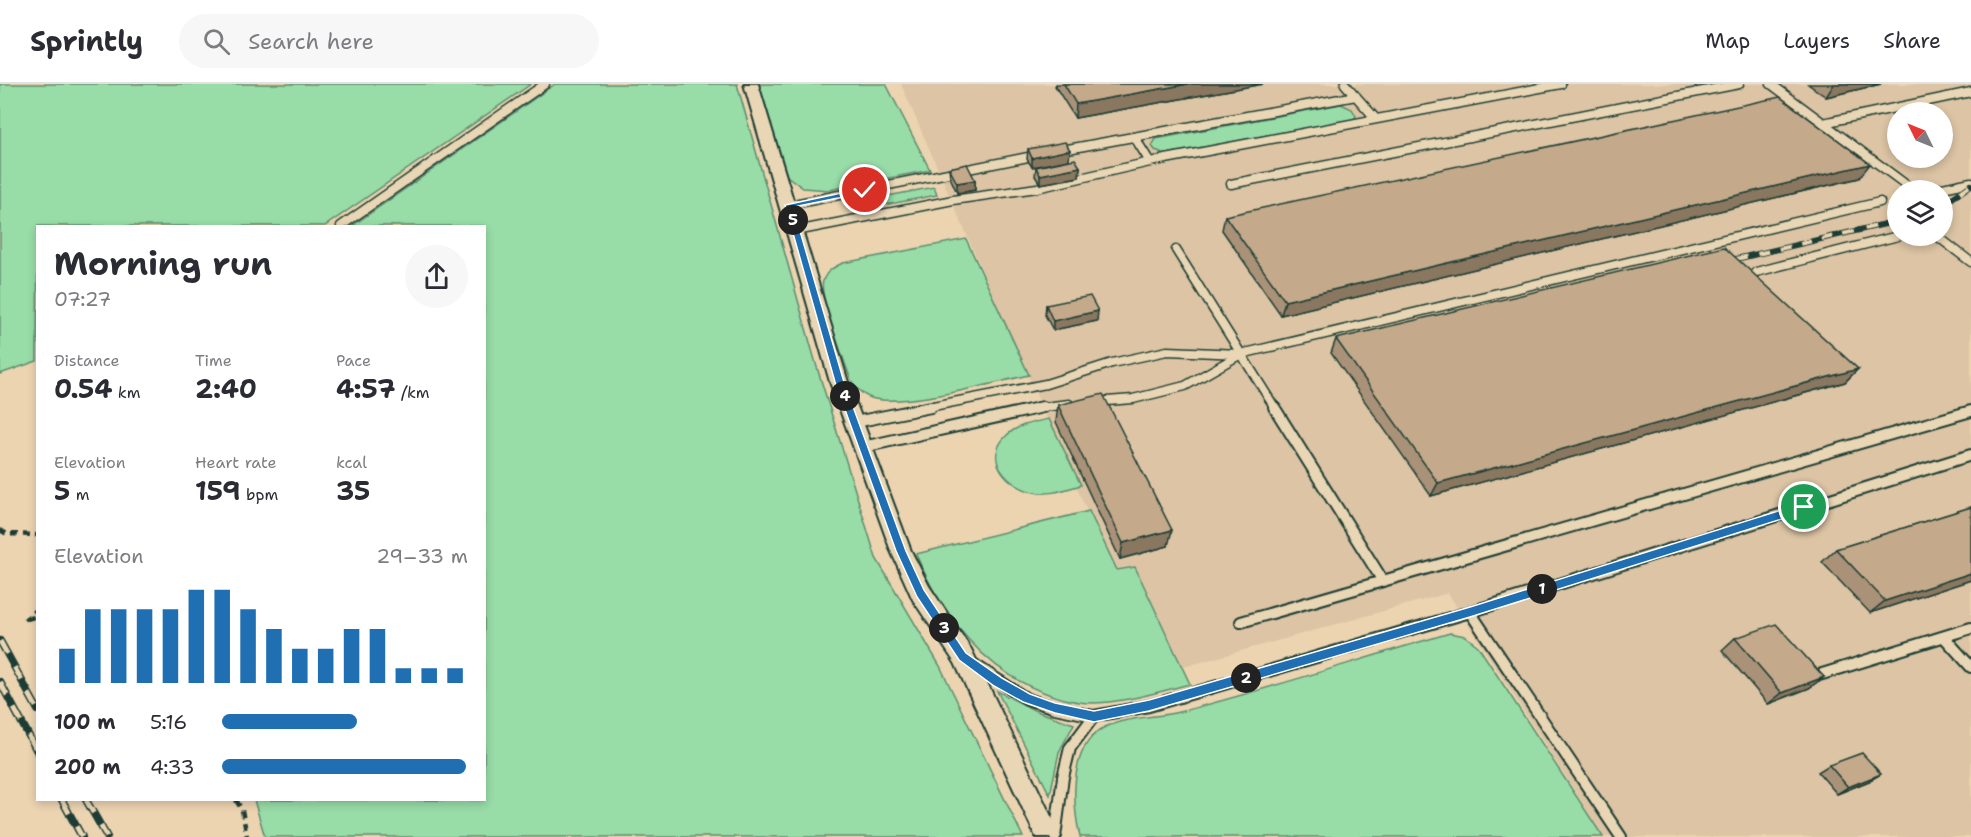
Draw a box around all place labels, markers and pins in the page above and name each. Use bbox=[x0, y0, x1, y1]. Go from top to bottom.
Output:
pin bbox=[839, 164, 890, 215]
pin: 5 bbox=[778, 205, 808, 235]
pin: 4 bbox=[830, 381, 860, 411]
pin bbox=[1778, 481, 1829, 532]
pin: 1 bbox=[1527, 574, 1557, 604]
pin: 3 bbox=[929, 613, 959, 643]
pin: 2 bbox=[1231, 663, 1261, 693]

